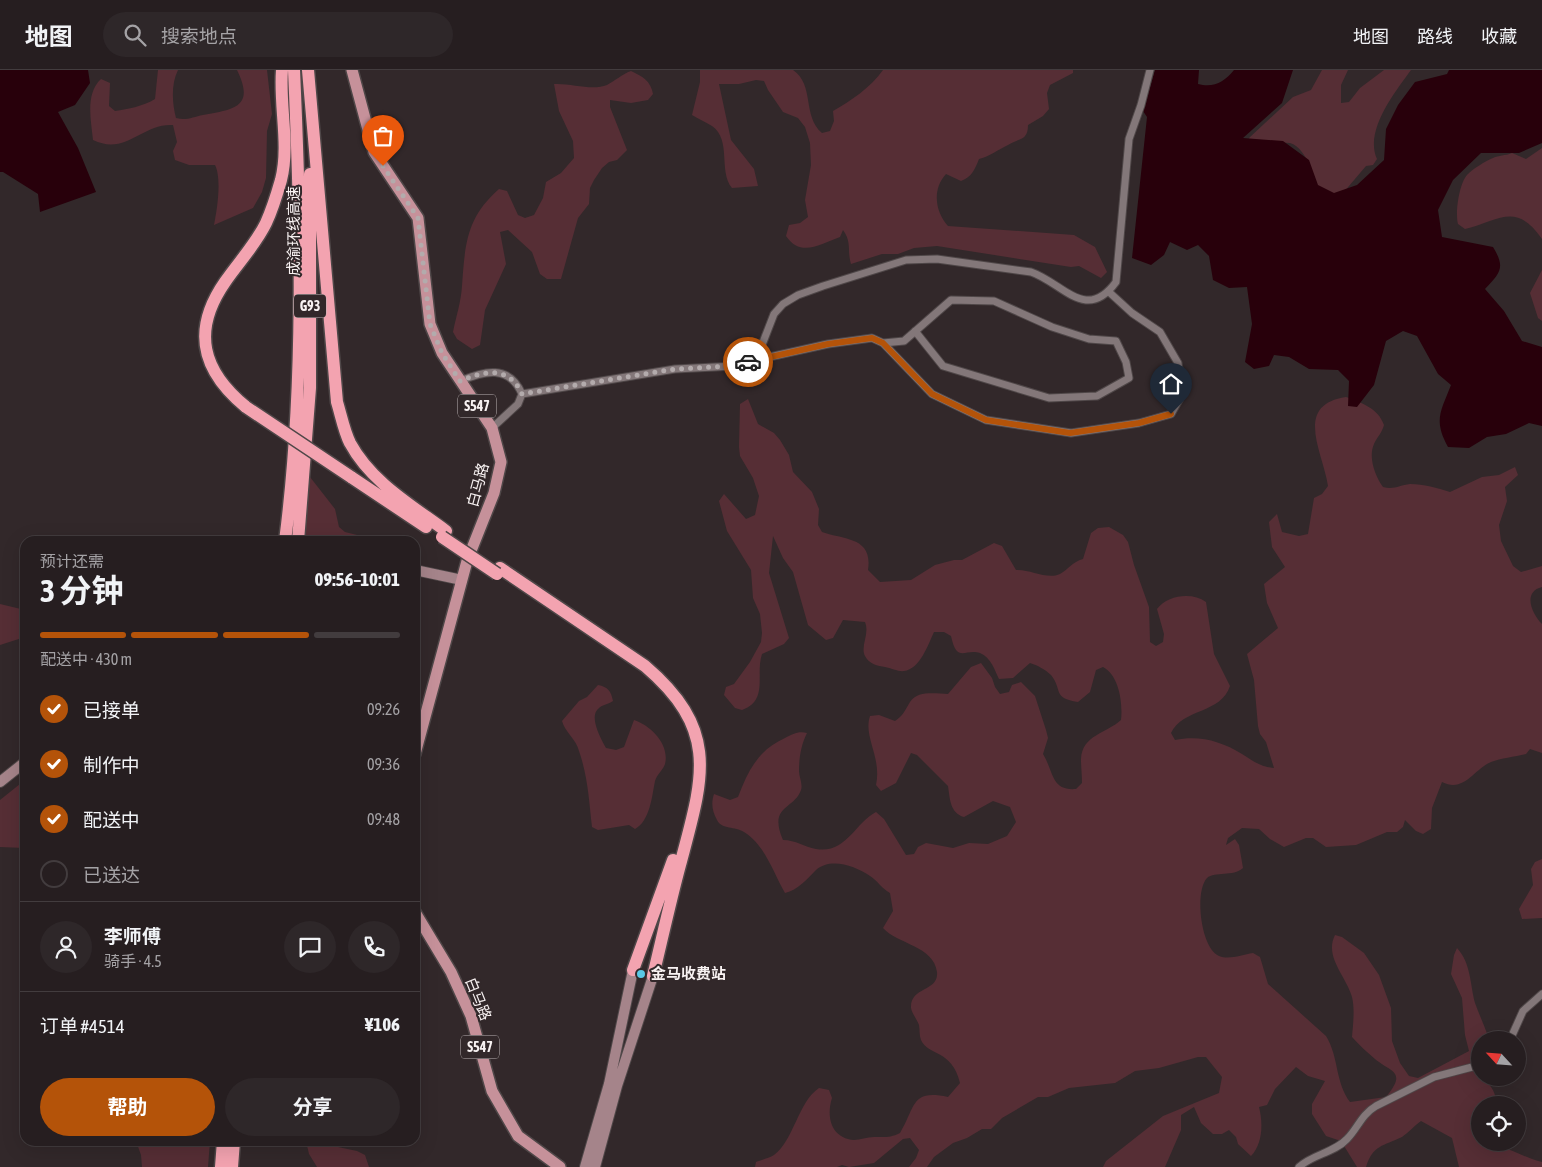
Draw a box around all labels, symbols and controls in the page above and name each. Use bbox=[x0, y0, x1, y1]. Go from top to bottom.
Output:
search box bbox=[103, 12, 453, 57]
icon: search bbox=[121, 21, 149, 49]
text: 地图 bbox=[25, 23, 73, 50]
text: 搜索地点 bbox=[161, 25, 237, 47]
text: 地图 bbox=[1353, 26, 1389, 47]
text: 路线 bbox=[1417, 26, 1453, 47]
text: 收藏 bbox=[1481, 26, 1517, 47]
pin bbox=[362, 115, 404, 166]
icon: bag bbox=[369, 122, 397, 150]
street label: 成渝环线高速 bbox=[285, 186, 302, 276]
road number: G93 bbox=[294, 295, 326, 318]
courier bbox=[723, 337, 773, 387]
icon: car bbox=[734, 348, 762, 376]
pin bbox=[1150, 363, 1192, 414]
icon: home bbox=[1157, 370, 1185, 398]
road number: S547 bbox=[458, 394, 496, 418]
street label: 白马路 bbox=[463, 461, 492, 509]
text: 预计还需 bbox=[40, 552, 104, 570]
text: 09:56–10:01 bbox=[314, 568, 400, 590]
text: 3 分钟 bbox=[40, 572, 123, 609]
text: 配送中 · 430 m bbox=[40, 650, 132, 668]
icon: check bbox=[40, 695, 68, 723]
text: 已接单 bbox=[83, 699, 140, 721]
text: 09:26 bbox=[367, 700, 400, 718]
icon: check bbox=[40, 750, 68, 778]
text: 制作中 bbox=[83, 754, 140, 776]
text: 09:36 bbox=[367, 755, 400, 773]
icon: check bbox=[40, 805, 68, 833]
text: 配送中 bbox=[83, 809, 140, 831]
text: 09:48 bbox=[367, 810, 400, 828]
text: 已送达 bbox=[83, 864, 140, 886]
button: person bbox=[40, 921, 92, 973]
button: chat bbox=[284, 921, 336, 973]
button: phone bbox=[348, 921, 400, 973]
text: 李师傅 bbox=[104, 925, 161, 947]
text: 骑手 · 4.5 bbox=[104, 952, 162, 970]
place label: 金马收费站 bbox=[651, 965, 726, 982]
marker: 金马收费站 bbox=[635, 968, 647, 980]
street label: 白马路 bbox=[462, 975, 495, 1023]
text: ¥106 bbox=[365, 1013, 400, 1035]
text: 订单 #4514 bbox=[40, 1015, 125, 1037]
north arrow bbox=[1471, 1031, 1526, 1086]
map controls bbox=[1471, 1031, 1526, 1151]
road number: S547 bbox=[461, 1036, 499, 1059]
button: 帮助 bbox=[40, 1078, 215, 1136]
button: 分享 bbox=[225, 1078, 400, 1136]
button: locate bbox=[1471, 1096, 1526, 1151]

